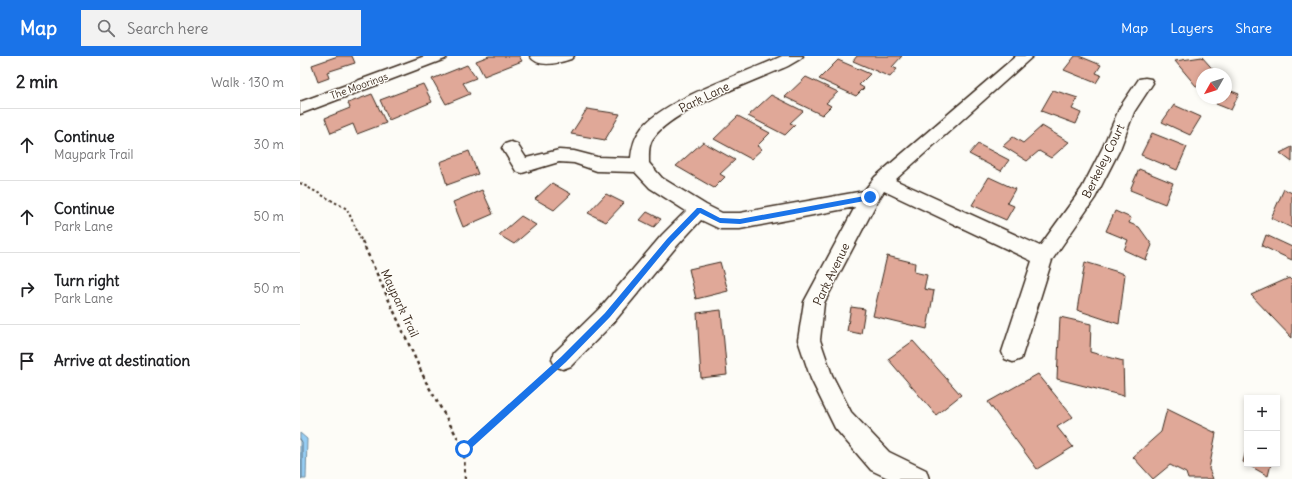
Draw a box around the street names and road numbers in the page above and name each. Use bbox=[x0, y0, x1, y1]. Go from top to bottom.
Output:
street label: The Moorings bbox=[328, 69, 390, 102]
street label: Park Lane bbox=[676, 78, 732, 116]
street label: Berkeley Court bbox=[1079, 121, 1127, 201]
street label: Park Avenue bbox=[809, 240, 853, 308]
street label: Maypark Trail bbox=[378, 267, 422, 339]

